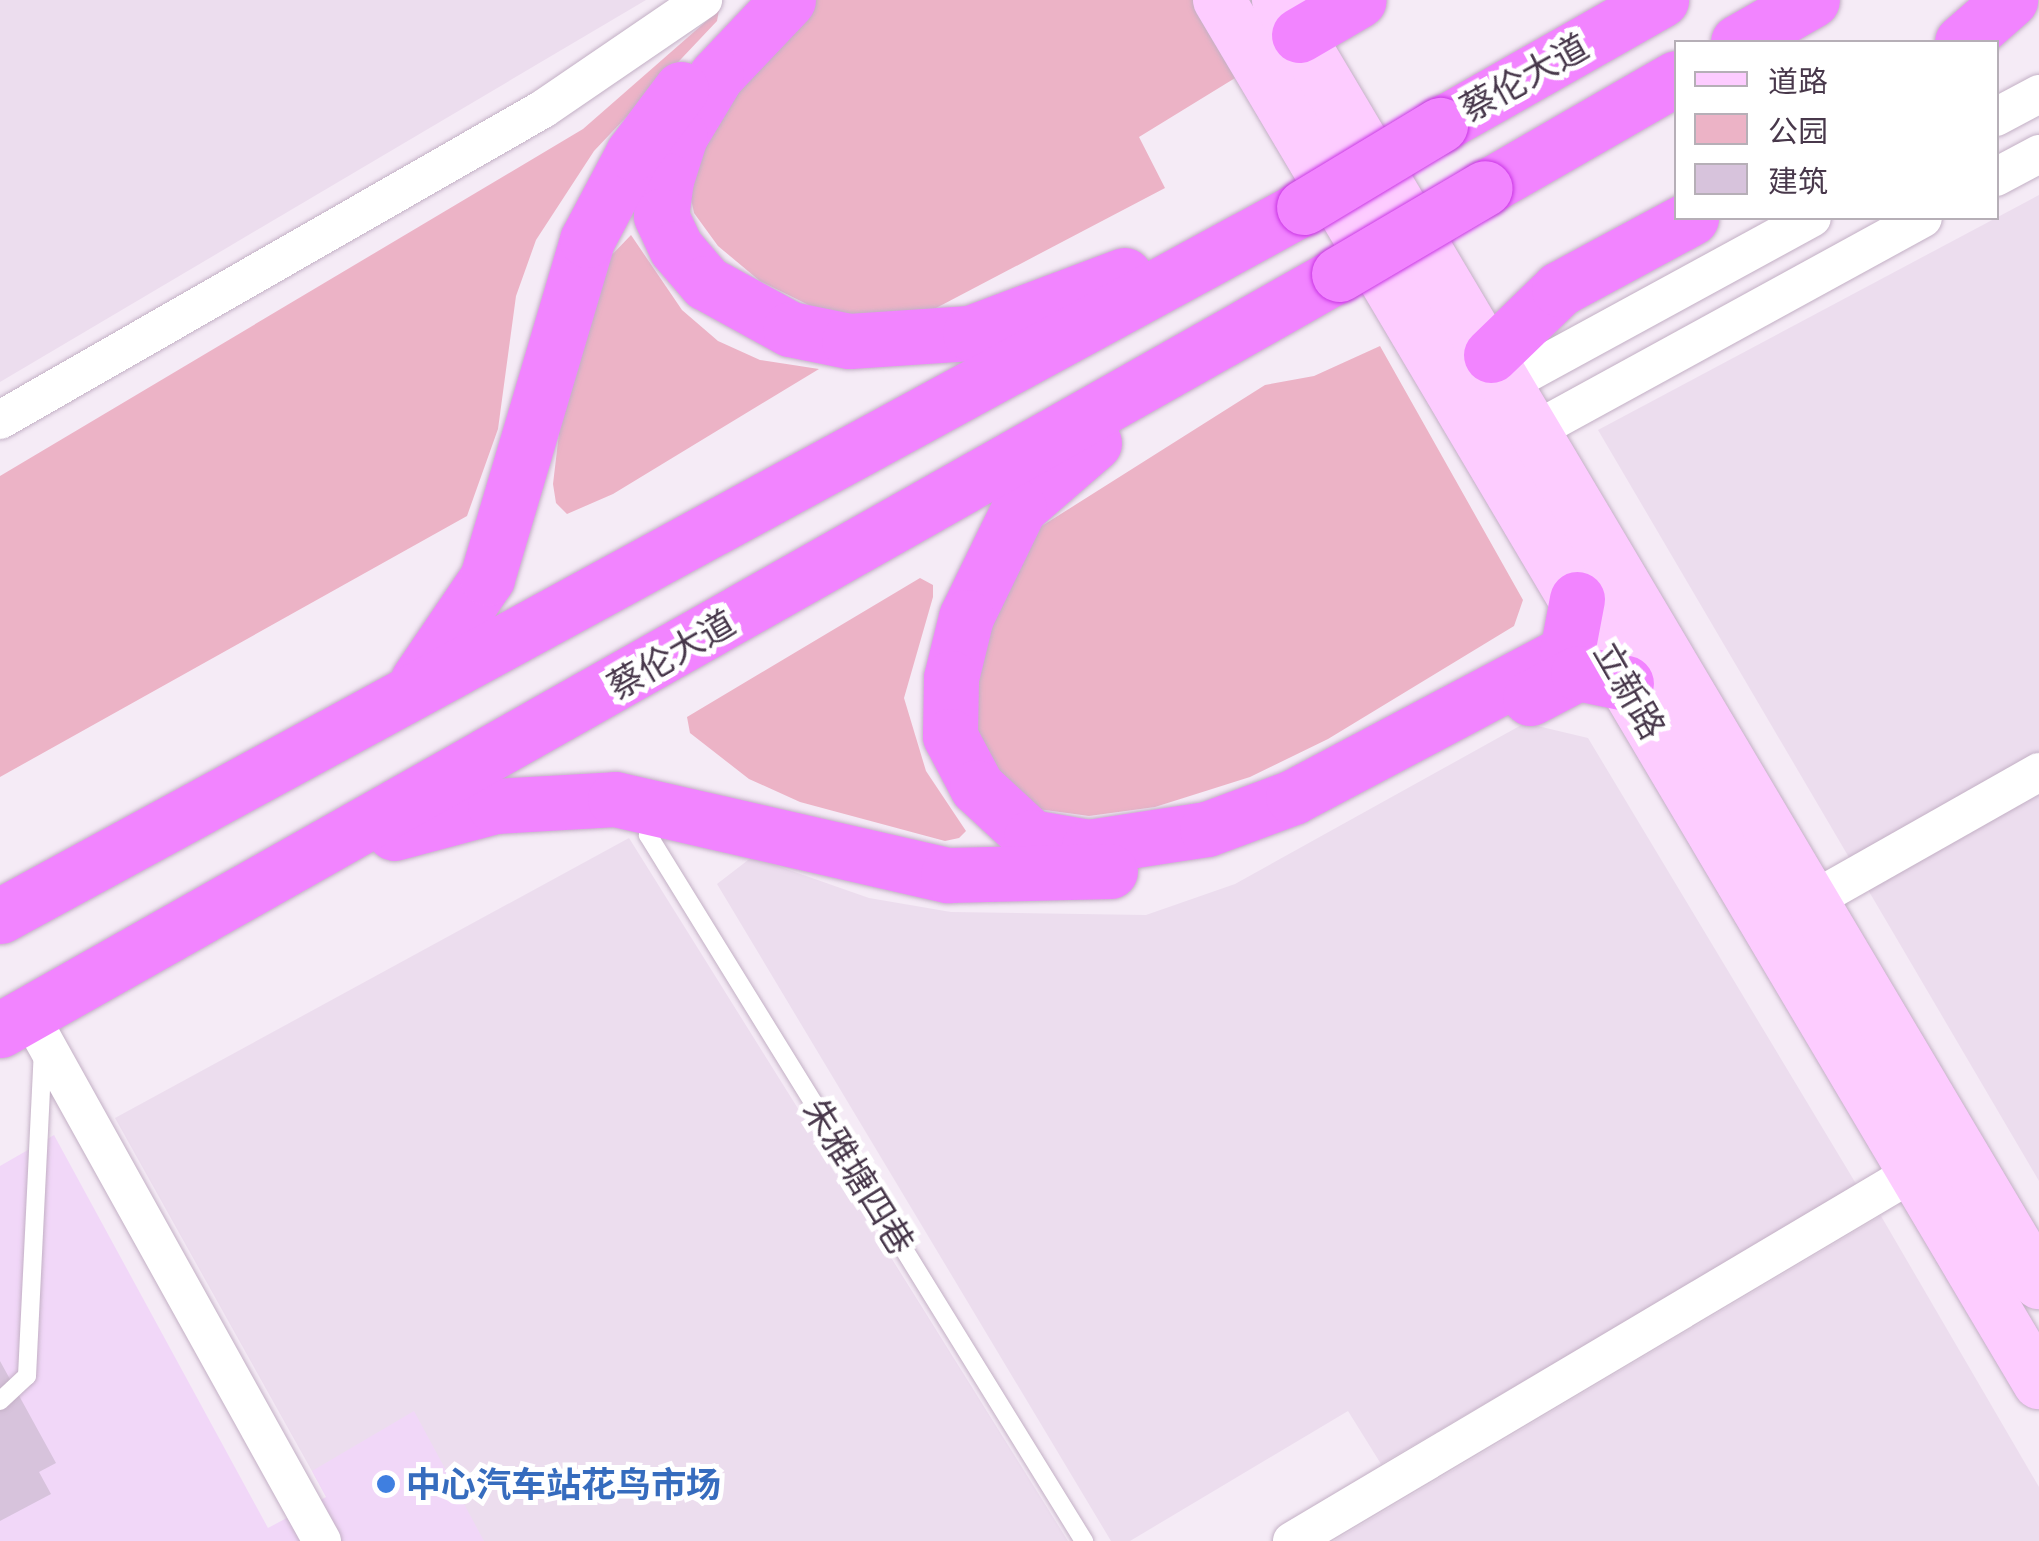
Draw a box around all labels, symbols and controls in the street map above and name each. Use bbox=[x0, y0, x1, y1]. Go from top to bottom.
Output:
street label: 蔡伦大道 bbox=[1453, 25, 1595, 129]
legend bbox=[1674, 40, 1999, 220]
text: 道路 bbox=[1768, 62, 1828, 100]
text: 公园 bbox=[1768, 112, 1828, 150]
text: 建筑 bbox=[1768, 162, 1828, 200]
street label: 蔡伦大道 bbox=[600, 601, 742, 707]
street label: 立新路 bbox=[1586, 634, 1674, 746]
street label: 朱雅塘四巷 bbox=[795, 1091, 923, 1261]
place label: 中心汽车站花鸟市场 bbox=[406, 1463, 721, 1505]
marker: 中心汽车站花鸟市场 bbox=[375, 1473, 397, 1495]

